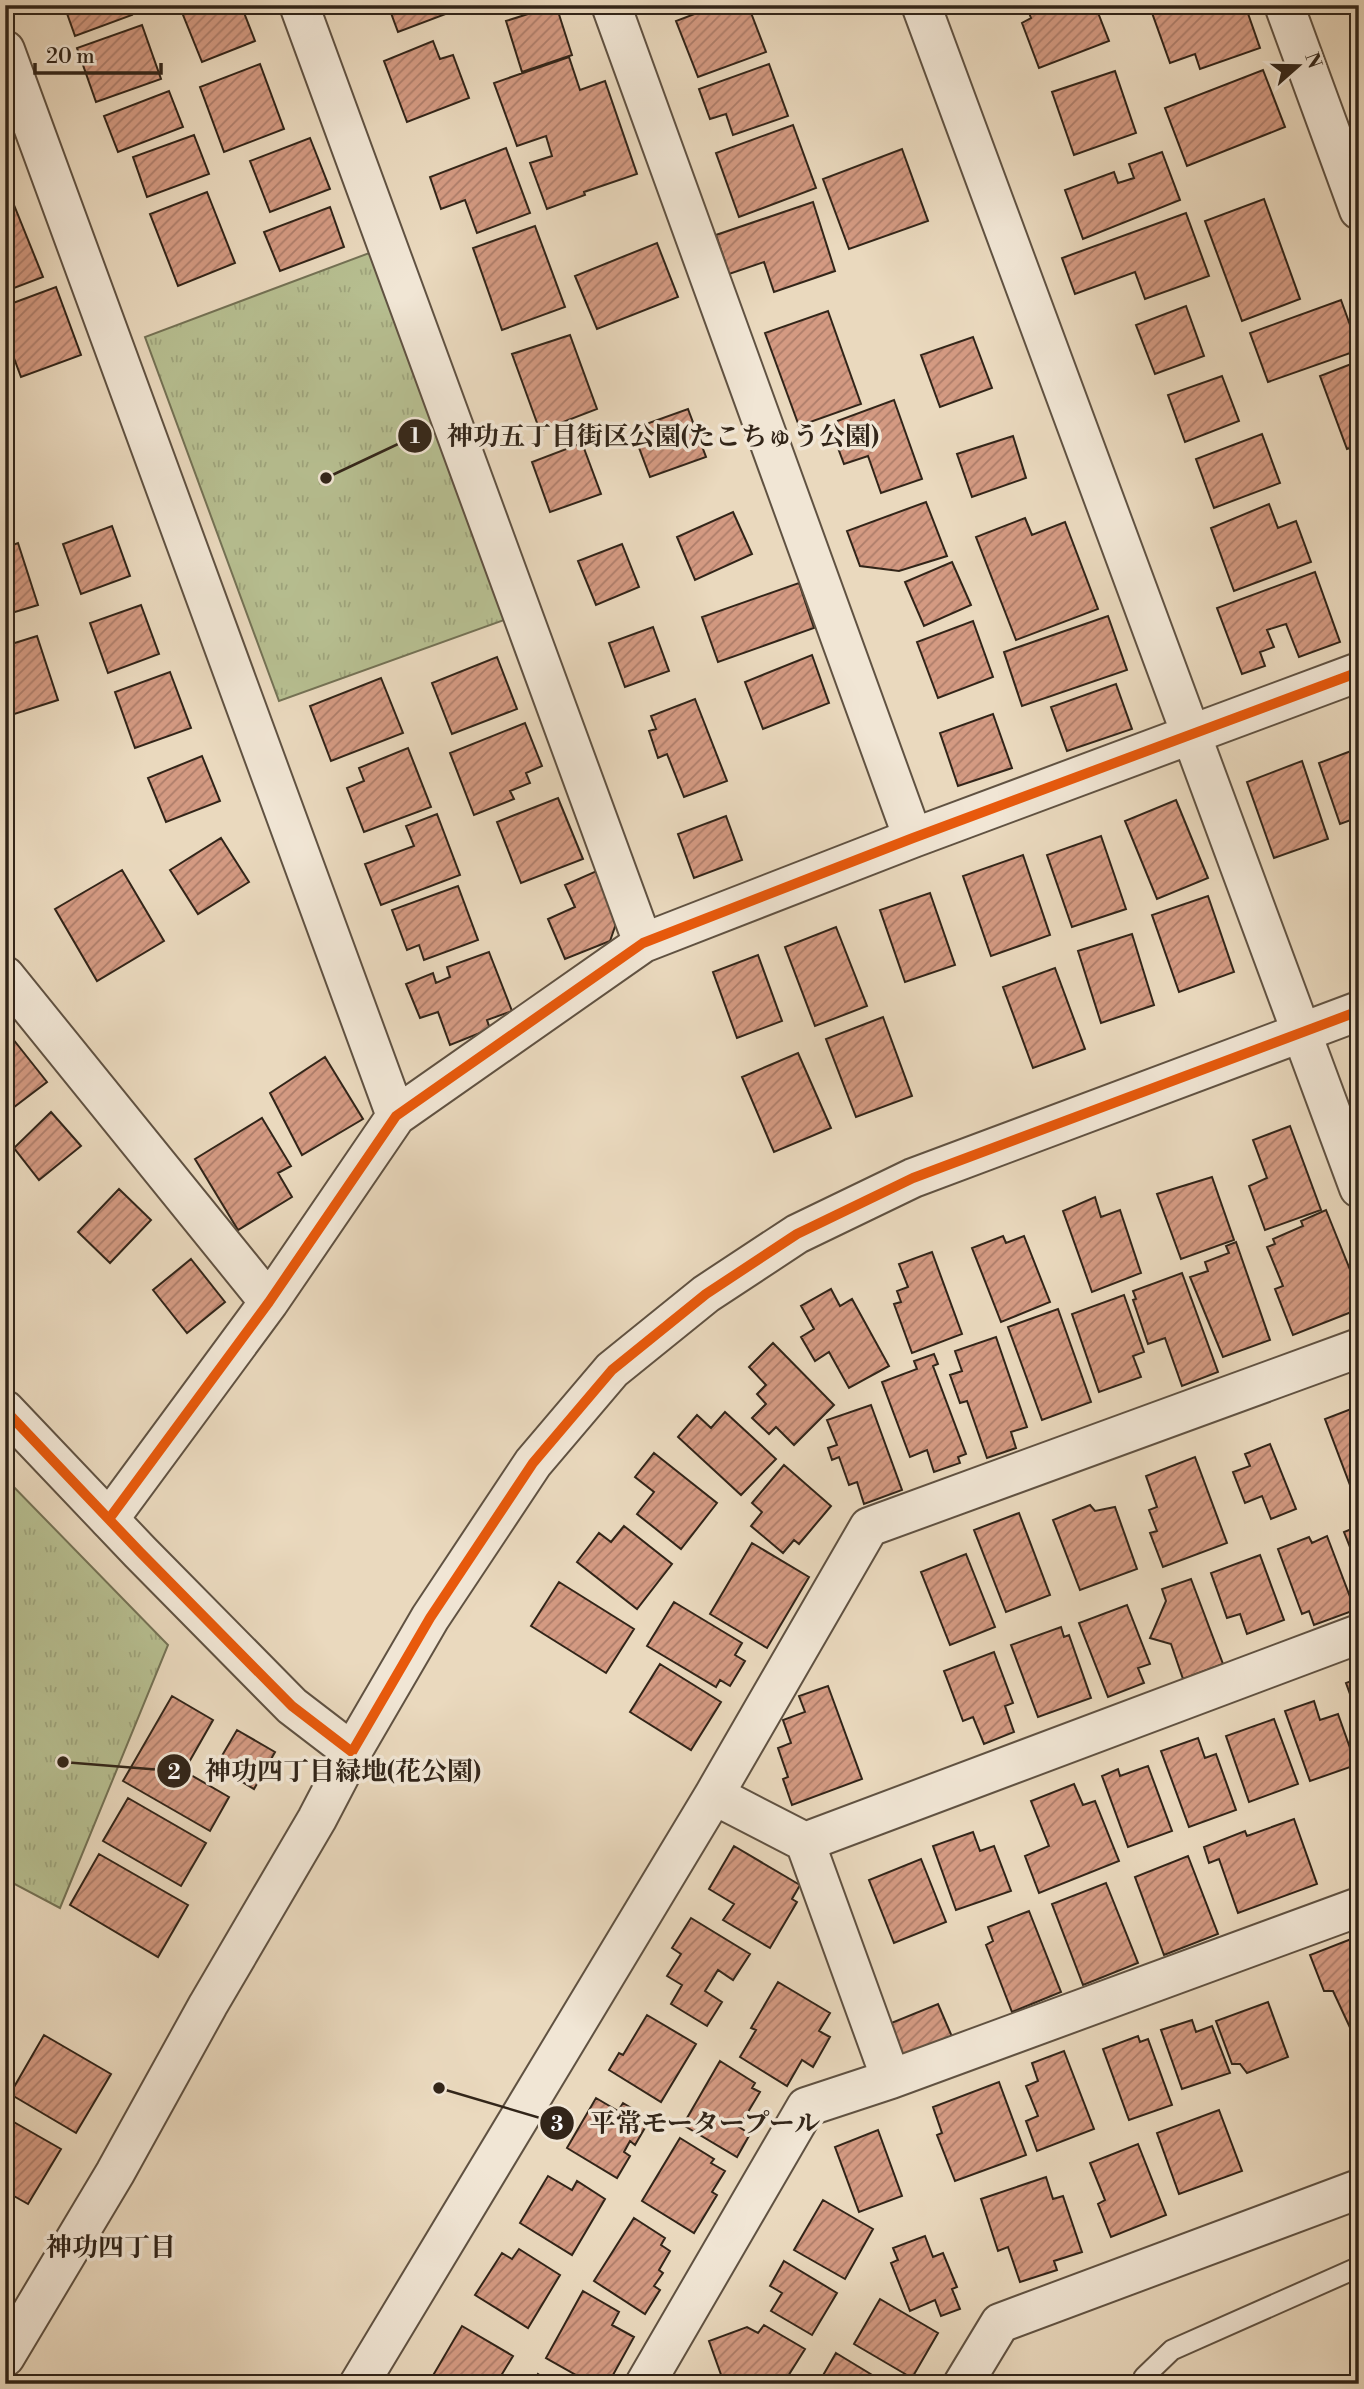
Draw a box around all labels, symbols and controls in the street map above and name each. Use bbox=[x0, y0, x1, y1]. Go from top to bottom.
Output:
scale bar bbox=[35, 32, 161, 76]
north arrow bbox=[1262, 32, 1332, 102]
text: 20 m bbox=[46, 44, 95, 70]
text: N bbox=[1299, 49, 1327, 72]
callout: 神功五丁目街区公園(たこちゅう公園) bbox=[398, 412, 893, 459]
text: 神功五丁目街区公園(たこちゅう公園) bbox=[447, 421, 879, 453]
text: 1 bbox=[410, 424, 420, 450]
callout: 神功四丁目緑地(花公園) bbox=[156, 1748, 495, 1795]
text: 神功四丁目緑地(花公園) bbox=[205, 1756, 481, 1788]
text: 2 bbox=[167, 1760, 181, 1786]
callout: 平常モータープール bbox=[540, 2100, 835, 2147]
text: 平常モータープール bbox=[590, 2108, 820, 2140]
text: 3 bbox=[551, 2112, 563, 2138]
district label: 神功四丁目 bbox=[46, 2232, 176, 2264]

